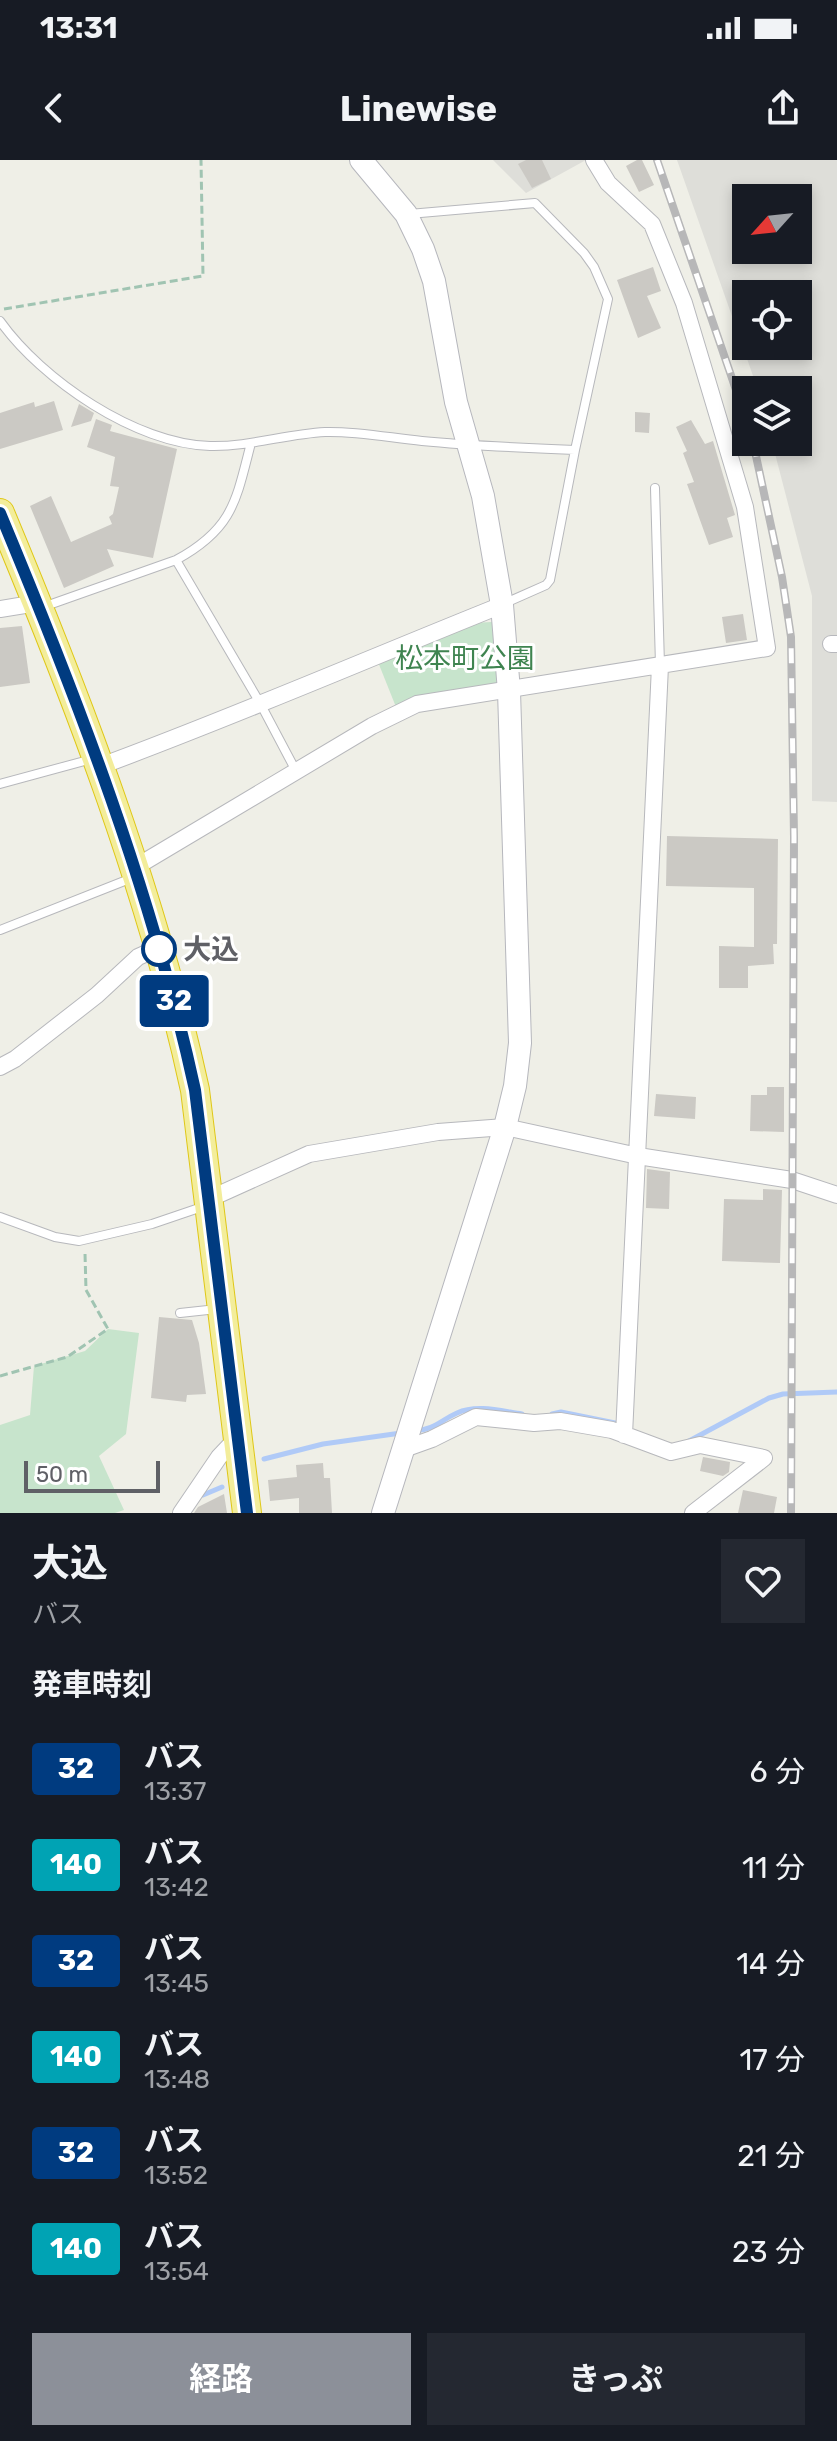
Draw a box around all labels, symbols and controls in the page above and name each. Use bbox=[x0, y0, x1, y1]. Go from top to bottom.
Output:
text: 13:31 bbox=[40, 10, 118, 46]
icon: back bbox=[32, 86, 76, 130]
icon: share bbox=[761, 86, 805, 130]
text: Linewise bbox=[340, 87, 497, 130]
north arrow bbox=[732, 184, 812, 264]
map controls bbox=[732, 184, 812, 456]
button: locate bbox=[732, 280, 812, 360]
button: layers bbox=[732, 376, 812, 456]
park label: 松本町公園 bbox=[395, 642, 535, 675]
marker: 大込 bbox=[142, 932, 176, 966]
place label: 大込 bbox=[183, 933, 239, 966]
line badge: 32 bbox=[138, 975, 210, 1027]
text: 32 bbox=[156, 984, 192, 1017]
scale bar bbox=[24, 1457, 160, 1493]
text: 50 m bbox=[36, 1461, 88, 1488]
button: heart bbox=[721, 1539, 805, 1623]
text: 大込 bbox=[32, 1540, 108, 1586]
text: バス bbox=[32, 1599, 84, 1630]
text: 発車時刻 bbox=[32, 1667, 152, 1703]
text: バス bbox=[144, 1739, 204, 1775]
text: 32 bbox=[58, 1752, 94, 1785]
text: 6 分 bbox=[750, 1754, 805, 1790]
text: 13:37 bbox=[144, 1776, 206, 1807]
text: バス bbox=[144, 1835, 204, 1871]
text: 140 bbox=[50, 1848, 102, 1881]
text: 11 分 bbox=[742, 1850, 805, 1886]
text: 13:42 bbox=[144, 1872, 209, 1903]
text: バス bbox=[144, 1931, 204, 1967]
text: 32 bbox=[58, 1944, 94, 1977]
text: 14 分 bbox=[736, 1946, 805, 1982]
text: 13:45 bbox=[144, 1968, 209, 1999]
text: バス bbox=[144, 2027, 204, 2063]
text: 140 bbox=[50, 2040, 102, 2073]
text: 17 分 bbox=[739, 2042, 805, 2078]
text: 13:48 bbox=[144, 2064, 210, 2095]
text: バス bbox=[144, 2123, 204, 2159]
text: 32 bbox=[58, 2136, 94, 2169]
text: 21 分 bbox=[737, 2138, 805, 2174]
text: 13:52 bbox=[144, 2160, 208, 2191]
text: バス bbox=[144, 2219, 204, 2255]
text: 140 bbox=[50, 2232, 102, 2265]
text: 23 分 bbox=[732, 2234, 805, 2270]
text: 13:54 bbox=[144, 2256, 209, 2287]
button: 経路 bbox=[32, 2333, 411, 2425]
button: きっぷ bbox=[427, 2333, 805, 2425]

